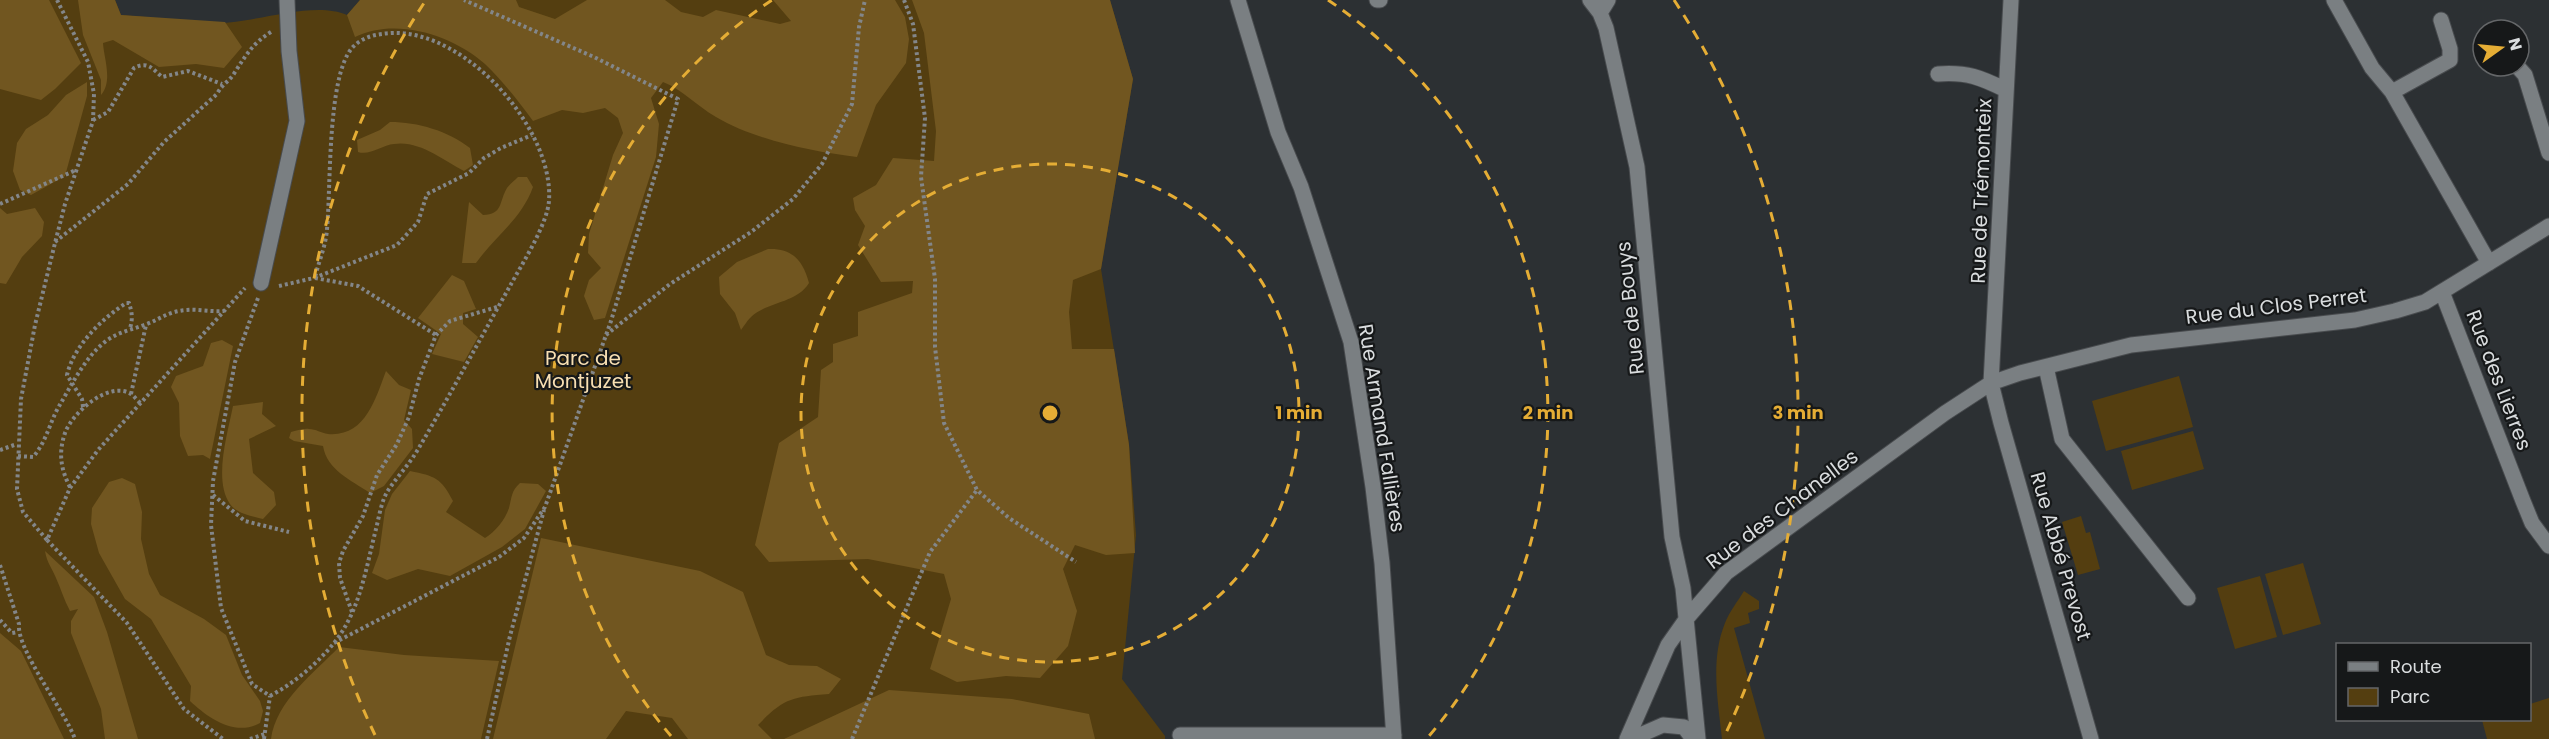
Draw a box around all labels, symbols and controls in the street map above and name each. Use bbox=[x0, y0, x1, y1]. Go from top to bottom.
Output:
north arrow bbox=[2471, 18, 2531, 78]
text: N bbox=[2502, 35, 2528, 53]
street label: Rue de Trémonteix bbox=[1964, 98, 1998, 284]
street label: Rue de Bouys bbox=[1609, 240, 1651, 376]
street label: Rue du Clos Perret bbox=[2184, 281, 2368, 331]
street label: Rue des Lierres bbox=[2459, 306, 2539, 454]
street label: Rue Armand Fallières bbox=[1352, 322, 1412, 534]
park label: Parc de Montjuzet bbox=[535, 344, 631, 395]
text: 1 min bbox=[1275, 400, 1323, 425]
text: 2 min bbox=[1523, 400, 1573, 425]
text: 3 min bbox=[1772, 400, 1824, 425]
centre of rings bbox=[1040, 403, 1060, 423]
street label: Rue des Chanelles bbox=[1700, 442, 1864, 576]
street label: Rue Abbé Prevost bbox=[2024, 468, 2098, 644]
legend bbox=[2336, 643, 2531, 721]
text: Route bbox=[2390, 654, 2442, 679]
text: Parc bbox=[2390, 684, 2430, 709]

